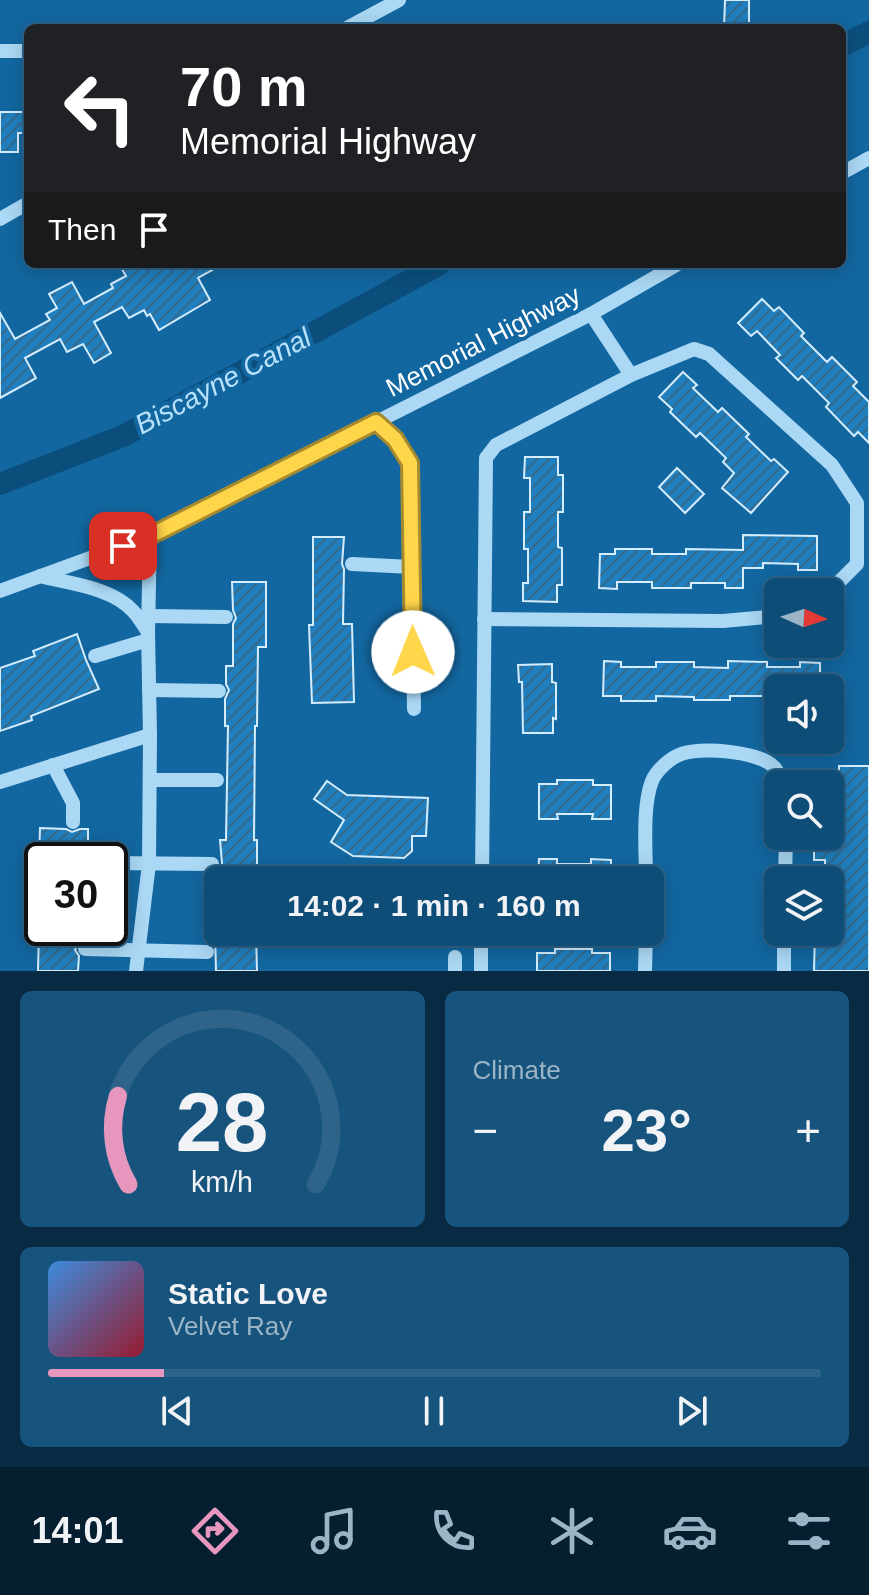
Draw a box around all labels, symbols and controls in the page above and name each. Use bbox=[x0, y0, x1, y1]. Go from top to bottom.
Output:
text: 70 m bbox=[180, 55, 308, 118]
icon: left bbox=[48, 56, 152, 160]
text: Memorial Highway bbox=[180, 121, 476, 162]
icon: arrive bbox=[132, 208, 176, 252]
text: Then bbox=[48, 213, 116, 246]
street label: Memorial Highway bbox=[381, 279, 585, 403]
water label: Biscayne Canal bbox=[130, 321, 317, 440]
pin bbox=[89, 512, 157, 580]
icon: arrive bbox=[101, 524, 145, 568]
north arrow bbox=[764, 578, 844, 658]
map controls bbox=[764, 578, 844, 946]
position arrow bbox=[371, 610, 455, 694]
button: sound bbox=[764, 674, 844, 754]
button: search bbox=[764, 770, 844, 850]
speed limit sign: 30 bbox=[24, 842, 128, 946]
button: layers bbox=[764, 866, 844, 946]
text: 14:02 · 1 min · 160 m bbox=[287, 889, 581, 922]
text: Climate bbox=[473, 1055, 561, 1085]
text: 28 bbox=[176, 1076, 269, 1169]
text: 23° bbox=[601, 1097, 692, 1164]
text: − bbox=[473, 1106, 498, 1155]
text: + bbox=[795, 1106, 821, 1155]
text: km/h bbox=[191, 1166, 253, 1198]
text: Static Love bbox=[168, 1277, 328, 1310]
text: Velvet Ray bbox=[168, 1311, 292, 1341]
icon: previous bbox=[155, 1389, 199, 1433]
icon: pause bbox=[412, 1389, 456, 1433]
icon: next bbox=[670, 1389, 714, 1433]
icon: directions bbox=[187, 1503, 243, 1559]
icon: music bbox=[306, 1503, 362, 1559]
icon: phone bbox=[425, 1503, 481, 1559]
icon: climate bbox=[544, 1503, 600, 1559]
icon: car bbox=[662, 1503, 718, 1559]
icon: filters bbox=[781, 1503, 837, 1559]
text: 14:01 bbox=[31, 1510, 124, 1551]

